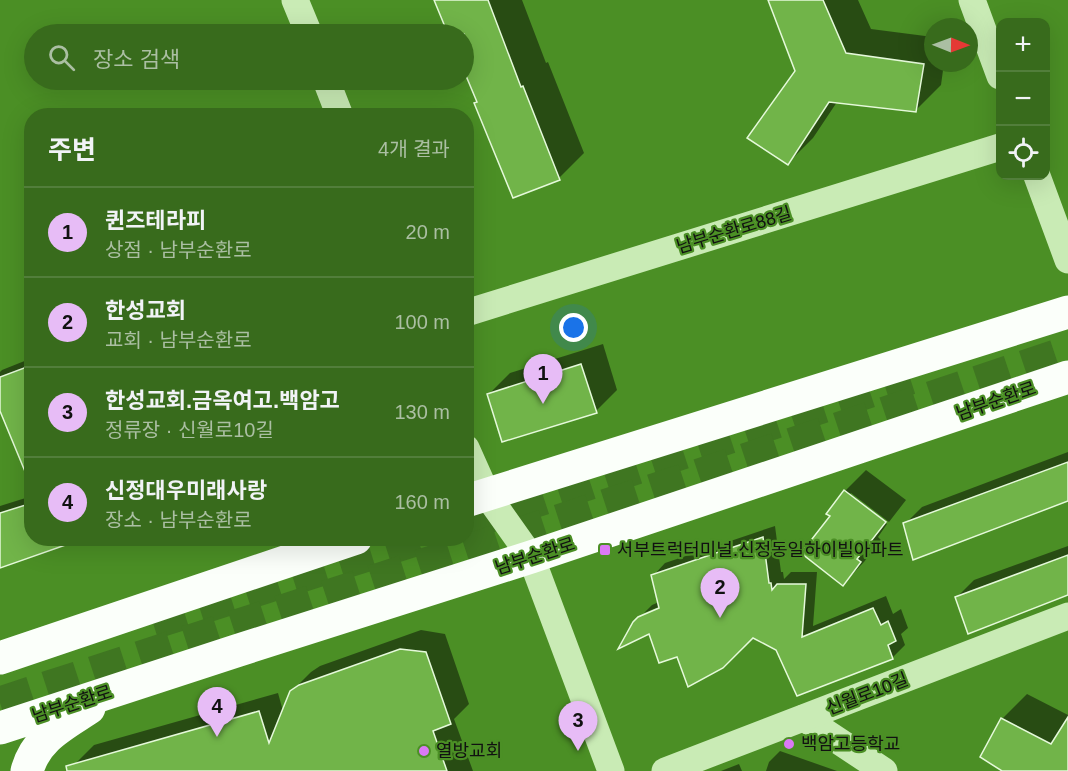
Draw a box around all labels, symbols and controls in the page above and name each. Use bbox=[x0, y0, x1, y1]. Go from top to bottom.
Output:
north arrow bbox=[924, 18, 978, 72]
map controls bbox=[996, 18, 1050, 180]
button: + bbox=[996, 18, 1050, 72]
search box bbox=[24, 24, 474, 90]
icon: search bbox=[45, 41, 78, 74]
text: 장소 검색 bbox=[93, 47, 180, 72]
button: − bbox=[996, 72, 1050, 126]
button: locate bbox=[996, 126, 1050, 180]
text: 주변 bbox=[48, 135, 96, 165]
text: 4개 결과 bbox=[378, 138, 450, 160]
street label: 남부순환로88길 bbox=[674, 203, 794, 257]
text: 퀸즈테라피 bbox=[105, 208, 206, 233]
text: 1 bbox=[62, 221, 73, 243]
text: 20 m bbox=[406, 221, 450, 243]
text: 상점 · 남부순환로 bbox=[105, 239, 252, 261]
text: 한성교회 bbox=[105, 298, 186, 323]
text: 2 bbox=[62, 311, 73, 333]
text: 100 m bbox=[394, 311, 450, 333]
your location bbox=[559, 313, 588, 342]
text: 교회 · 남부순환로 bbox=[105, 329, 252, 351]
pin: 1 bbox=[524, 354, 562, 404]
street label: 남부순환로 bbox=[954, 378, 1038, 424]
text: 한성교회.금옥여고.백암고 bbox=[105, 388, 340, 413]
text: 3 bbox=[62, 401, 73, 423]
text: 130 m bbox=[394, 401, 450, 423]
text: 정류장 · 신월로10길 bbox=[105, 419, 274, 441]
text: 신정대우미래사랑 bbox=[105, 478, 267, 503]
text: 4 bbox=[62, 491, 73, 513]
text: 160 m bbox=[394, 491, 450, 513]
text: 장소 · 남부순환로 bbox=[105, 509, 252, 531]
street label: 남부순환로 bbox=[493, 534, 577, 578]
place label: 서부트럭터미널.신정동일하이빌아파트 bbox=[617, 540, 904, 560]
marker: 서부트럭터미널.신정동일하이빌아파트 bbox=[598, 543, 612, 557]
pin: 2 bbox=[700, 568, 740, 618]
street label: 신월로10길 bbox=[823, 669, 911, 719]
street label: 남부순환로 bbox=[30, 682, 114, 726]
pin: 4 bbox=[198, 688, 236, 737]
pin: 3 bbox=[558, 702, 598, 751]
place label: 백암고등학교 bbox=[801, 734, 900, 754]
marker: 백암고등학교 bbox=[782, 737, 796, 751]
place label: 열방교회 bbox=[436, 741, 502, 761]
marker: 열방교회 bbox=[417, 744, 431, 758]

